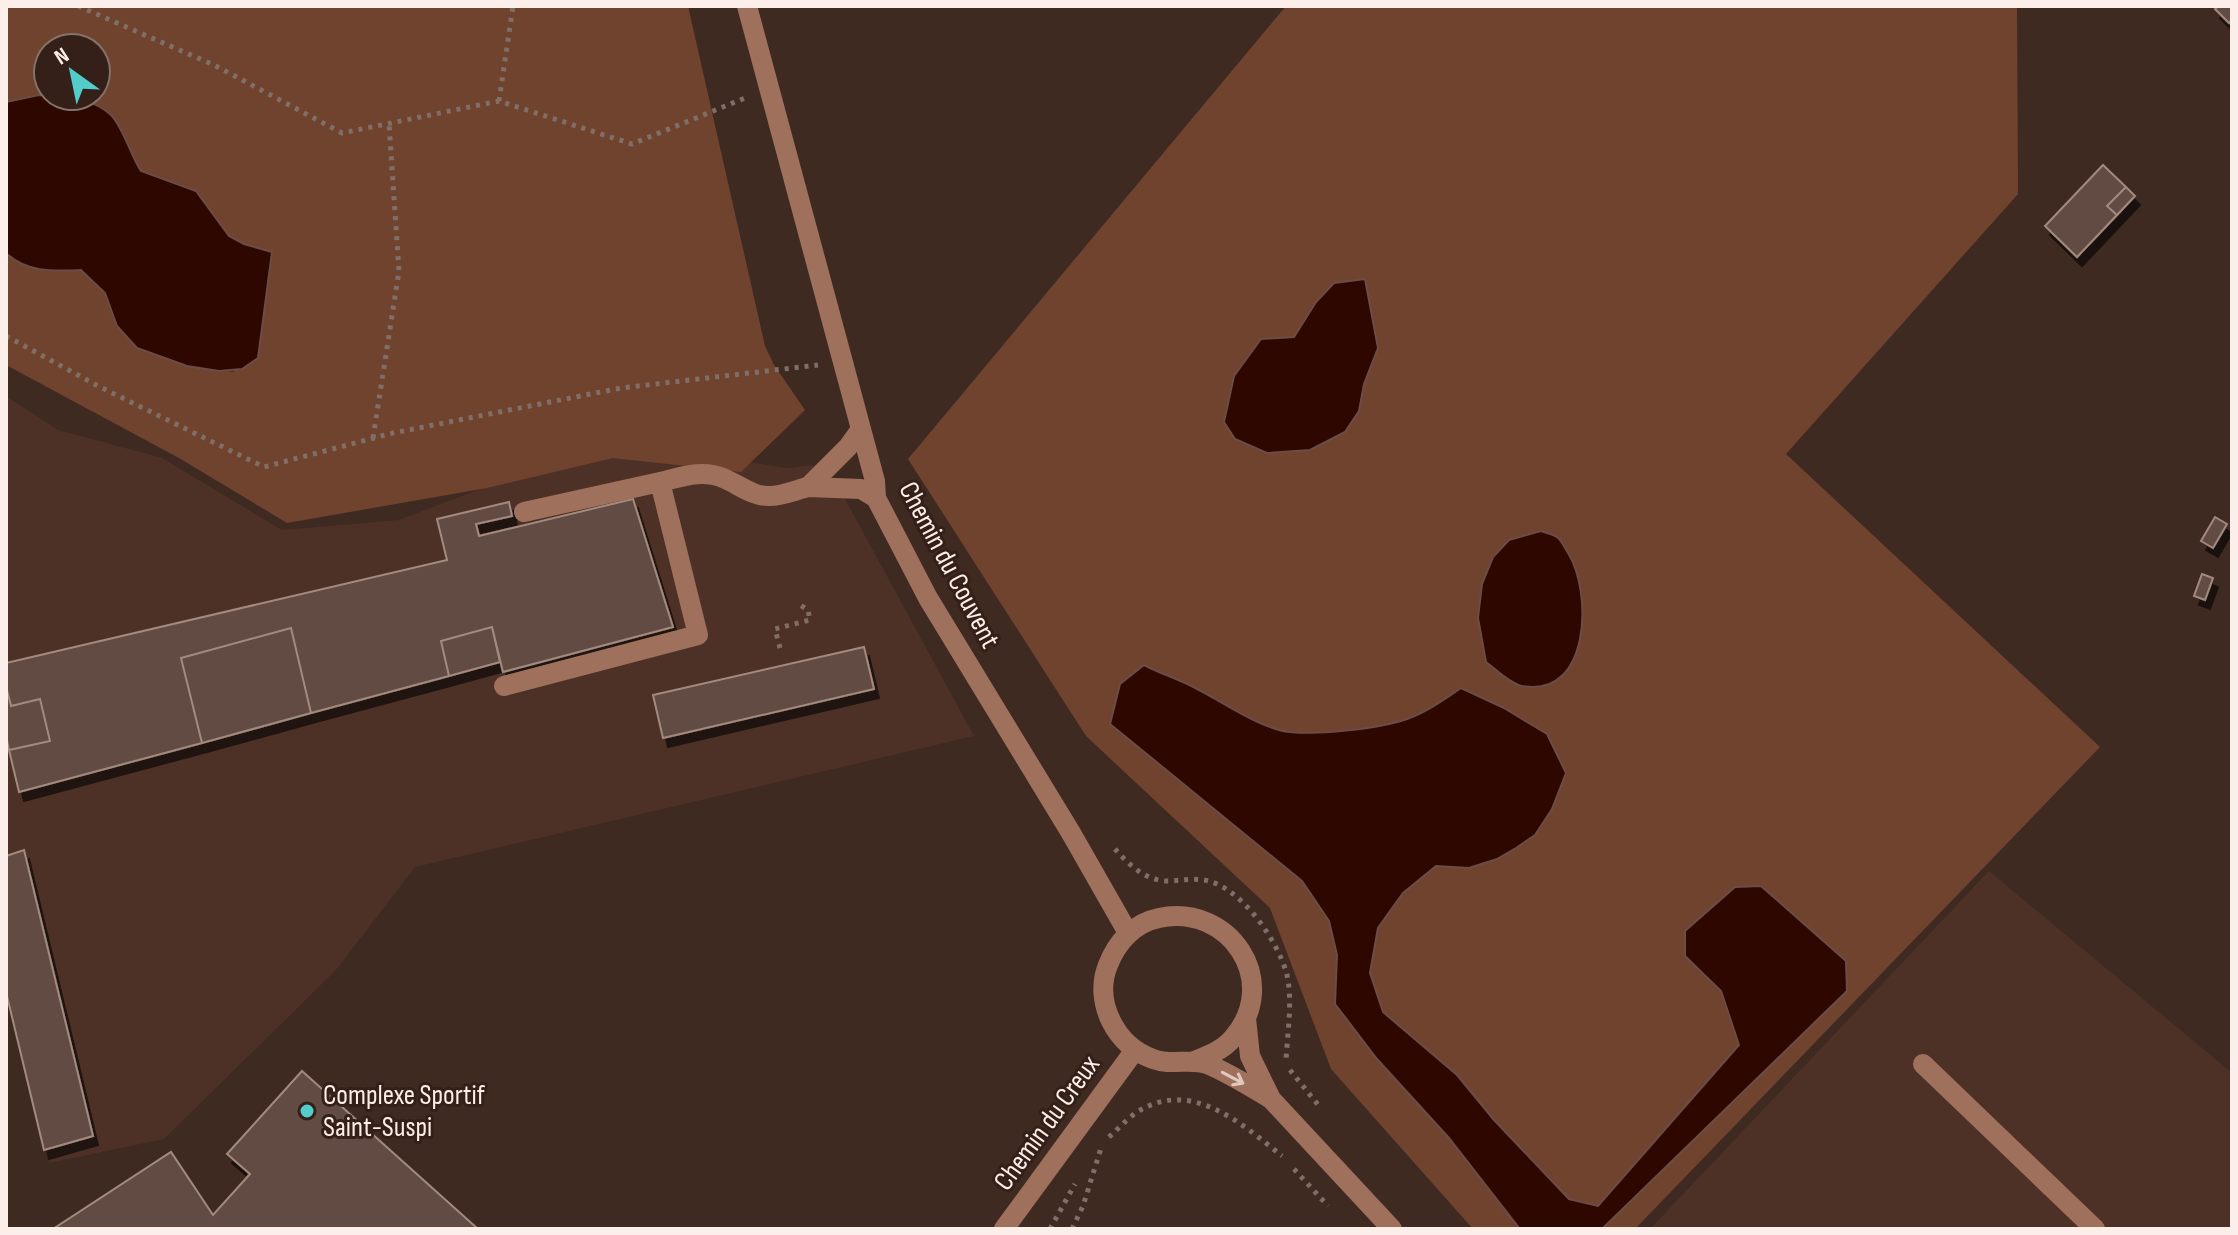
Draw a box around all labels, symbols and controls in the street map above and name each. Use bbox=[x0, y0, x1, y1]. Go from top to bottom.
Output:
north arrow bbox=[32, 32, 112, 112]
text: N bbox=[50, 42, 74, 71]
street label: Chemin du Couvent bbox=[891, 476, 1007, 654]
street label: Chemin du Creux bbox=[987, 1049, 1107, 1197]
one-way arrow bbox=[1220, 1070, 1244, 1086]
place label: Complexe Sportif Saint-Suspi bbox=[323, 1079, 486, 1144]
marker: Complexe Sportif Saint-Suspi bbox=[298, 1102, 316, 1120]

